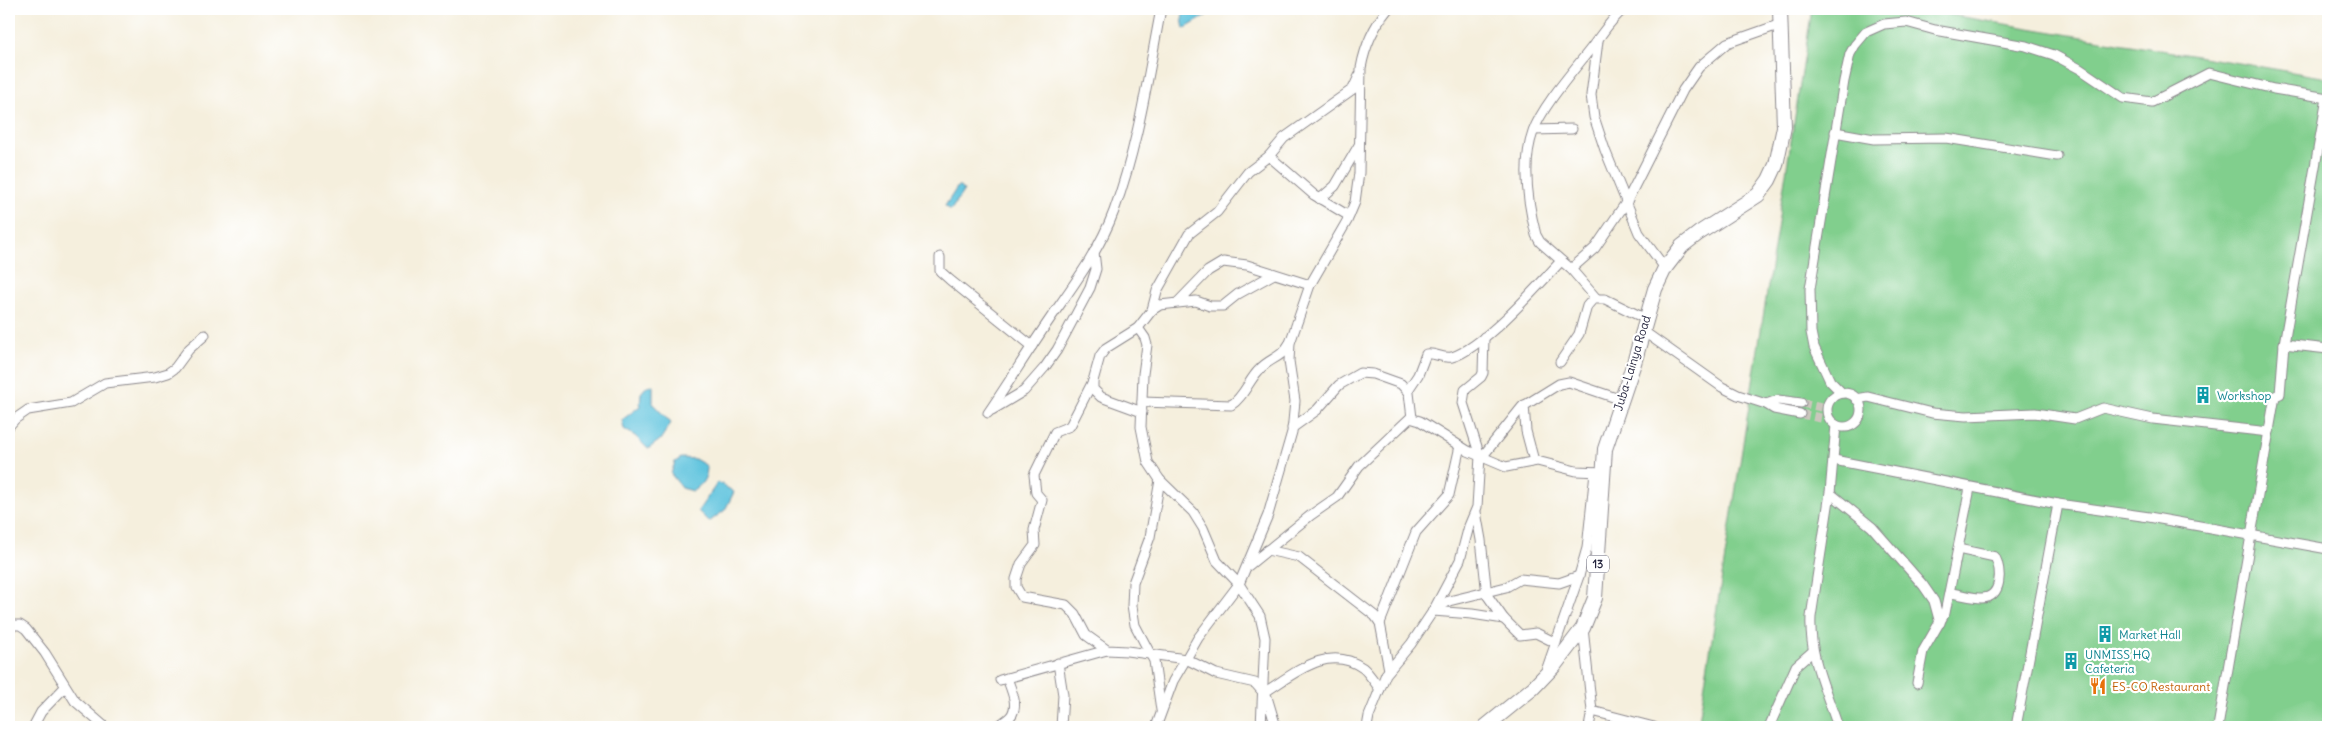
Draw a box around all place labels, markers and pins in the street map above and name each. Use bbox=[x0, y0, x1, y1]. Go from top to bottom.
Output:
building icon: Workshop bbox=[2193, 385, 2213, 405]
place label: Workshop bbox=[2217, 388, 2271, 403]
building icon: Market Hall bbox=[2095, 624, 2115, 644]
place label: Market Hall bbox=[2119, 627, 2181, 642]
place label: UNMISS HQ Cafeteria bbox=[2085, 647, 2150, 676]
building icon: UNMISS HQ Cafeteria bbox=[2061, 651, 2081, 671]
restaurant icon: ES-CO Restaurant bbox=[2088, 676, 2108, 696]
place label: ES-CO Restaurant bbox=[2112, 679, 2210, 694]

